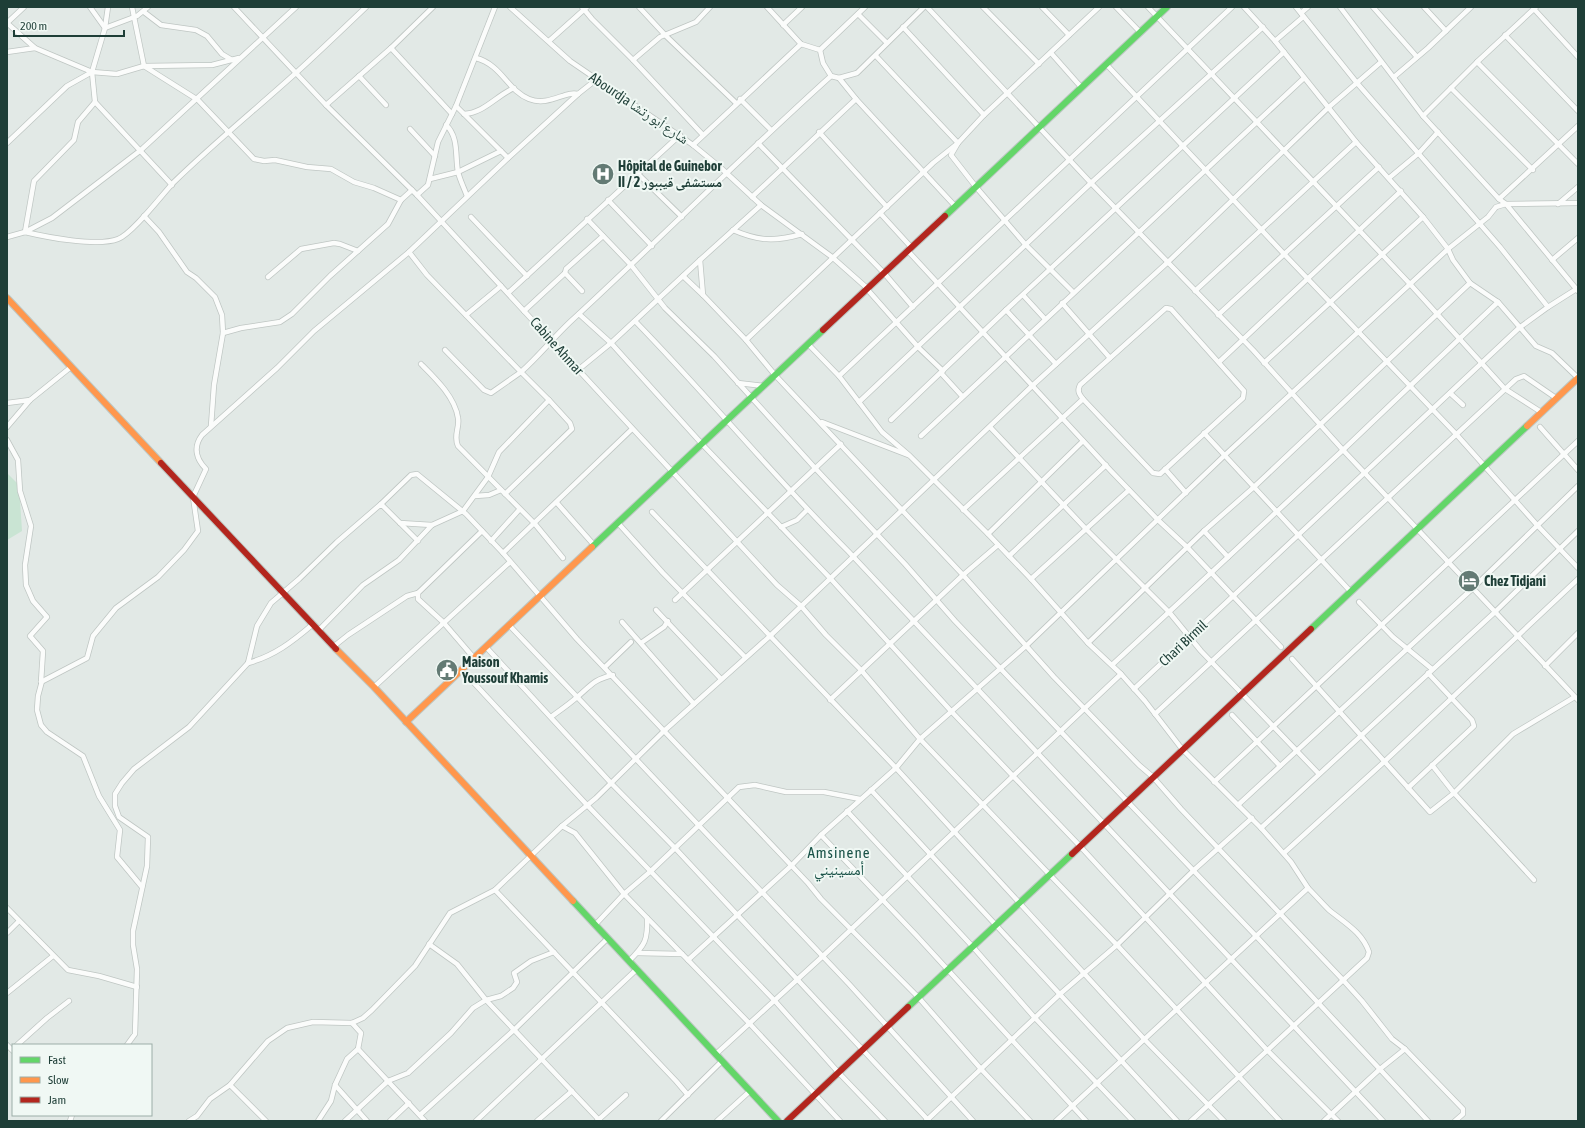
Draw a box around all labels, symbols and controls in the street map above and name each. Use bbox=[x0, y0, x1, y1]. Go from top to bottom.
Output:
scale bar bbox=[14, 12, 124, 38]
text: 200 m bbox=[20, 19, 47, 33]
street label: Abourdja شارع أبو رتشا bbox=[585, 69, 692, 149]
place label: Hôpital de Guinebor II / مستشفى قيببور 2 bbox=[618, 158, 722, 191]
hospital icon: Hôpital de Guinebor II / مستشفى قيببور 2 bbox=[590, 161, 616, 187]
street label: Cabine Ahmar bbox=[527, 314, 588, 379]
hotel icon: Chez Tidjani bbox=[1456, 568, 1482, 594]
place label: Chez Tidjani bbox=[1484, 573, 1546, 589]
street label: Chari Birmil bbox=[1156, 617, 1211, 669]
place label: Maison Youssouf Khamis bbox=[461, 654, 548, 686]
public building icon: Maison Youssouf Khamis bbox=[434, 657, 460, 683]
district label: Amsinene أمسينيني bbox=[807, 844, 871, 882]
legend bbox=[12, 1044, 152, 1116]
text: Fast bbox=[48, 1053, 66, 1067]
text: Slow bbox=[48, 1073, 69, 1087]
text: Jam bbox=[48, 1093, 66, 1107]

